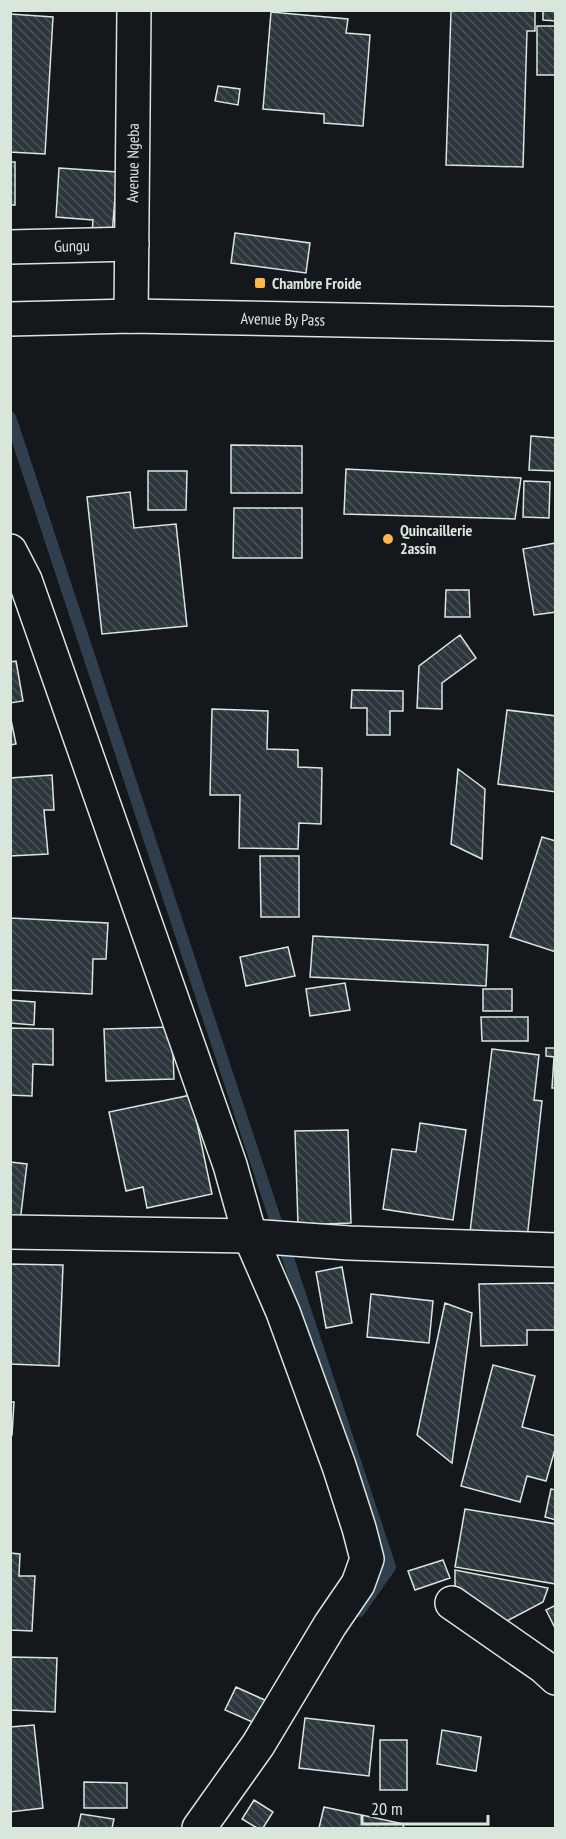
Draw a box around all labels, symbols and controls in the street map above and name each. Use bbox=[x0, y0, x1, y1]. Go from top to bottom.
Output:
street label: Avenue Ngeba bbox=[122, 123, 143, 203]
street label: Gungu bbox=[54, 235, 90, 256]
place label: Chambre Froide bbox=[272, 273, 362, 293]
marker: Chambre Froide bbox=[253, 276, 267, 290]
street label: Avenue By Pass bbox=[241, 308, 325, 330]
place label: Quincaillerie 2assin bbox=[400, 520, 472, 558]
marker: Quincaillerie 2assin bbox=[381, 532, 395, 546]
scale bar bbox=[362, 1788, 488, 1826]
text: 20 m bbox=[371, 1797, 403, 1820]

